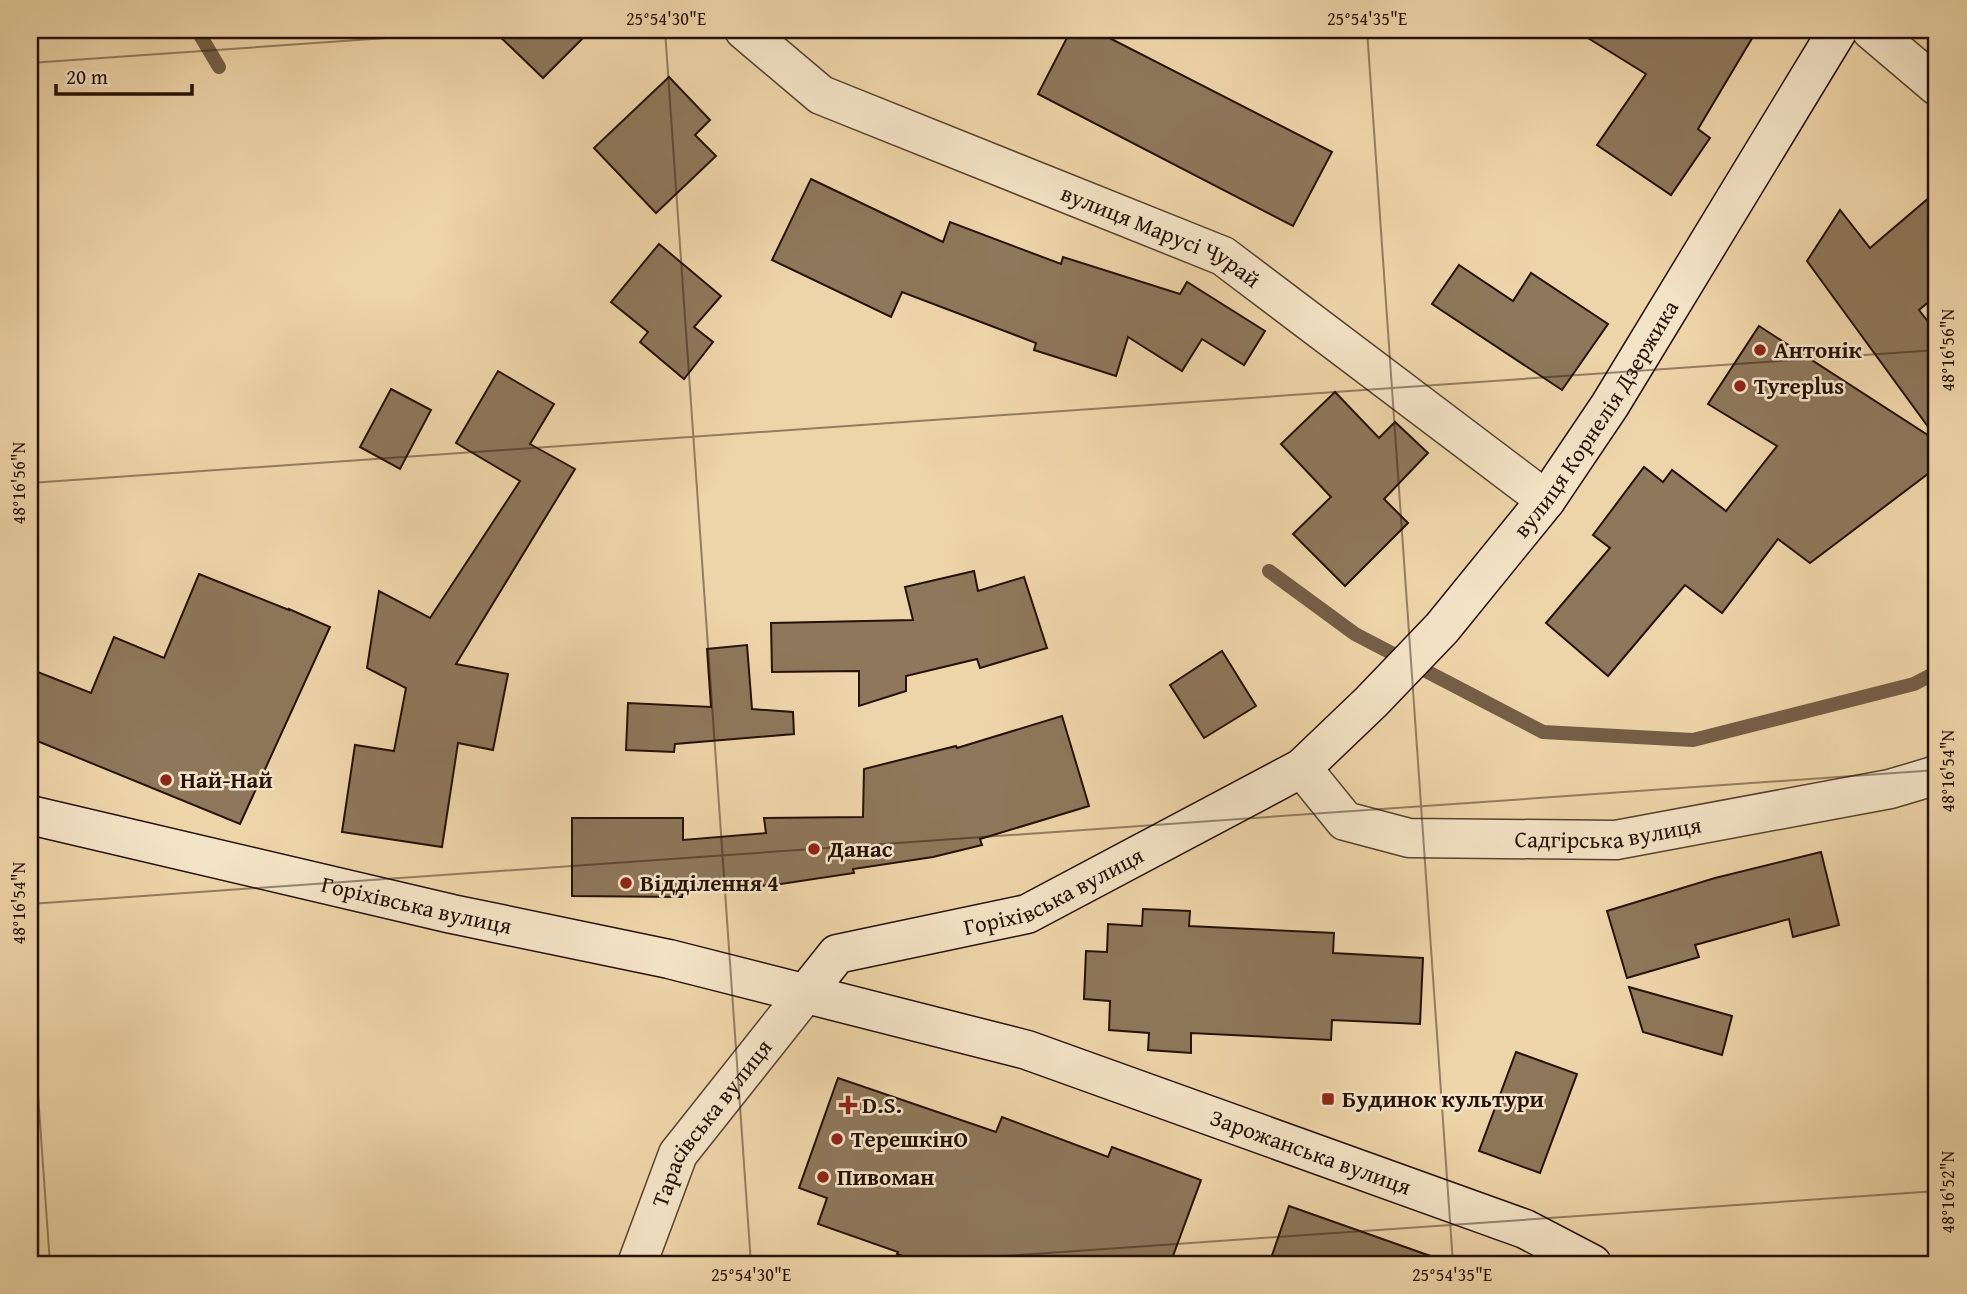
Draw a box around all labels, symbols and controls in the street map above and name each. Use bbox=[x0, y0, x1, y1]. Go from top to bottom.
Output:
text: 25°54'30"E bbox=[626, 5, 706, 32]
text: 25°54'35"E bbox=[1327, 5, 1407, 32]
scale bar bbox=[56, 52, 192, 96]
text: 20 m bbox=[66, 61, 108, 92]
street label: вулиця Марусі Чурай bbox=[1056, 176, 1268, 295]
street label: вулиця Корнелія Дзержика bbox=[1505, 293, 1686, 544]
text: 48°16'56"N bbox=[1934, 308, 1961, 391]
place label: Антонік bbox=[1774, 333, 1863, 366]
marker: Антонік bbox=[1752, 342, 1768, 358]
place label: Tyreplus bbox=[1754, 369, 1844, 402]
marker: Tyreplus bbox=[1732, 378, 1748, 394]
text: 48°16'56"N bbox=[5, 441, 32, 524]
text: 48°16'54"N bbox=[1934, 729, 1961, 812]
place label: Най-Най bbox=[180, 763, 273, 796]
marker: Най-Най bbox=[158, 772, 174, 788]
street label: Садгірська вулиця bbox=[1514, 807, 1704, 856]
place label: Данас bbox=[827, 832, 893, 865]
street label: Горіхівська вулиця bbox=[960, 838, 1149, 943]
marker: Данас bbox=[806, 841, 822, 857]
text: 48°16'54"N bbox=[5, 861, 32, 944]
place label: Відділення 4 bbox=[640, 866, 779, 899]
street label: Горіхівська вулиця bbox=[318, 867, 515, 942]
marker: Відділення 4 bbox=[618, 875, 634, 891]
street label: Тарасівська вулиця bbox=[643, 1031, 780, 1212]
place label: Будинок культури bbox=[1342, 1082, 1544, 1115]
place label: D.S. bbox=[862, 1088, 902, 1121]
marker: Будинок культури bbox=[1320, 1091, 1336, 1107]
marker: D.S. bbox=[840, 1097, 856, 1113]
street label: Зарожанська вулиця bbox=[1206, 1100, 1416, 1203]
place label: ТерешкінО bbox=[851, 1122, 968, 1155]
marker: ТерешкінО bbox=[829, 1131, 845, 1147]
text: 48°16'52"N bbox=[1934, 1150, 1961, 1233]
place label: Пивоман bbox=[837, 1160, 934, 1193]
marker: Пивоман bbox=[815, 1169, 831, 1185]
text: 25°54'30"E bbox=[711, 1261, 791, 1288]
text: 25°54'35"E bbox=[1412, 1261, 1492, 1288]

